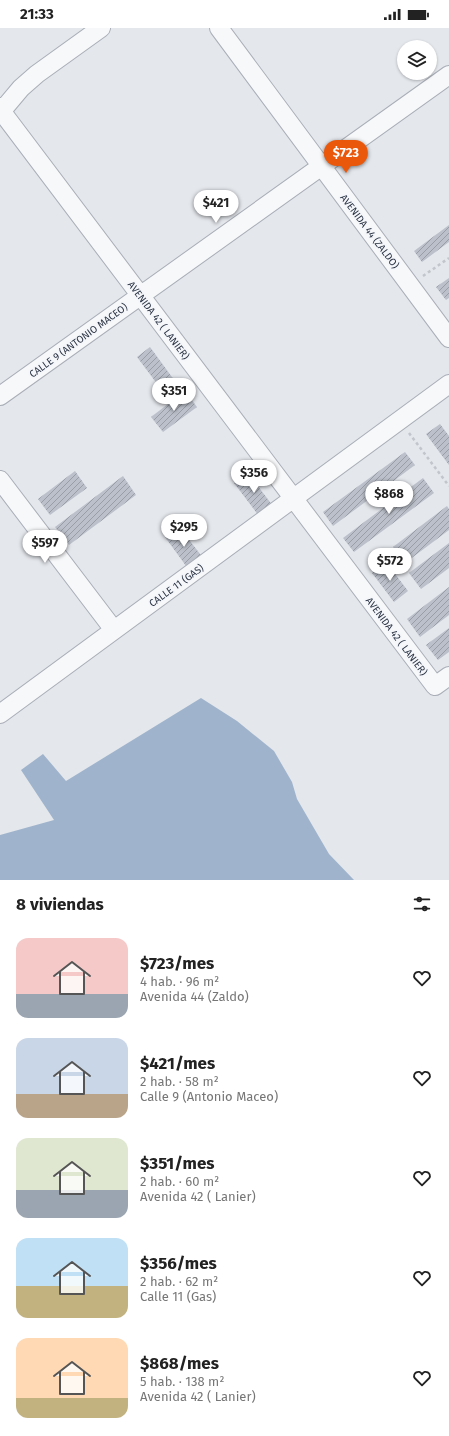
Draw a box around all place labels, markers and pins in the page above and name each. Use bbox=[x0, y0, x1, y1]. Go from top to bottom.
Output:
pin: $723 bbox=[322, 140, 370, 174]
pin: $421 bbox=[192, 190, 240, 224]
pin: $351 bbox=[150, 378, 198, 412]
pin: $356 bbox=[230, 460, 278, 494]
pin: $868 bbox=[365, 481, 413, 515]
pin: $295 bbox=[160, 514, 208, 548]
pin: $597 bbox=[21, 530, 69, 564]
pin: $572 bbox=[366, 548, 414, 582]

